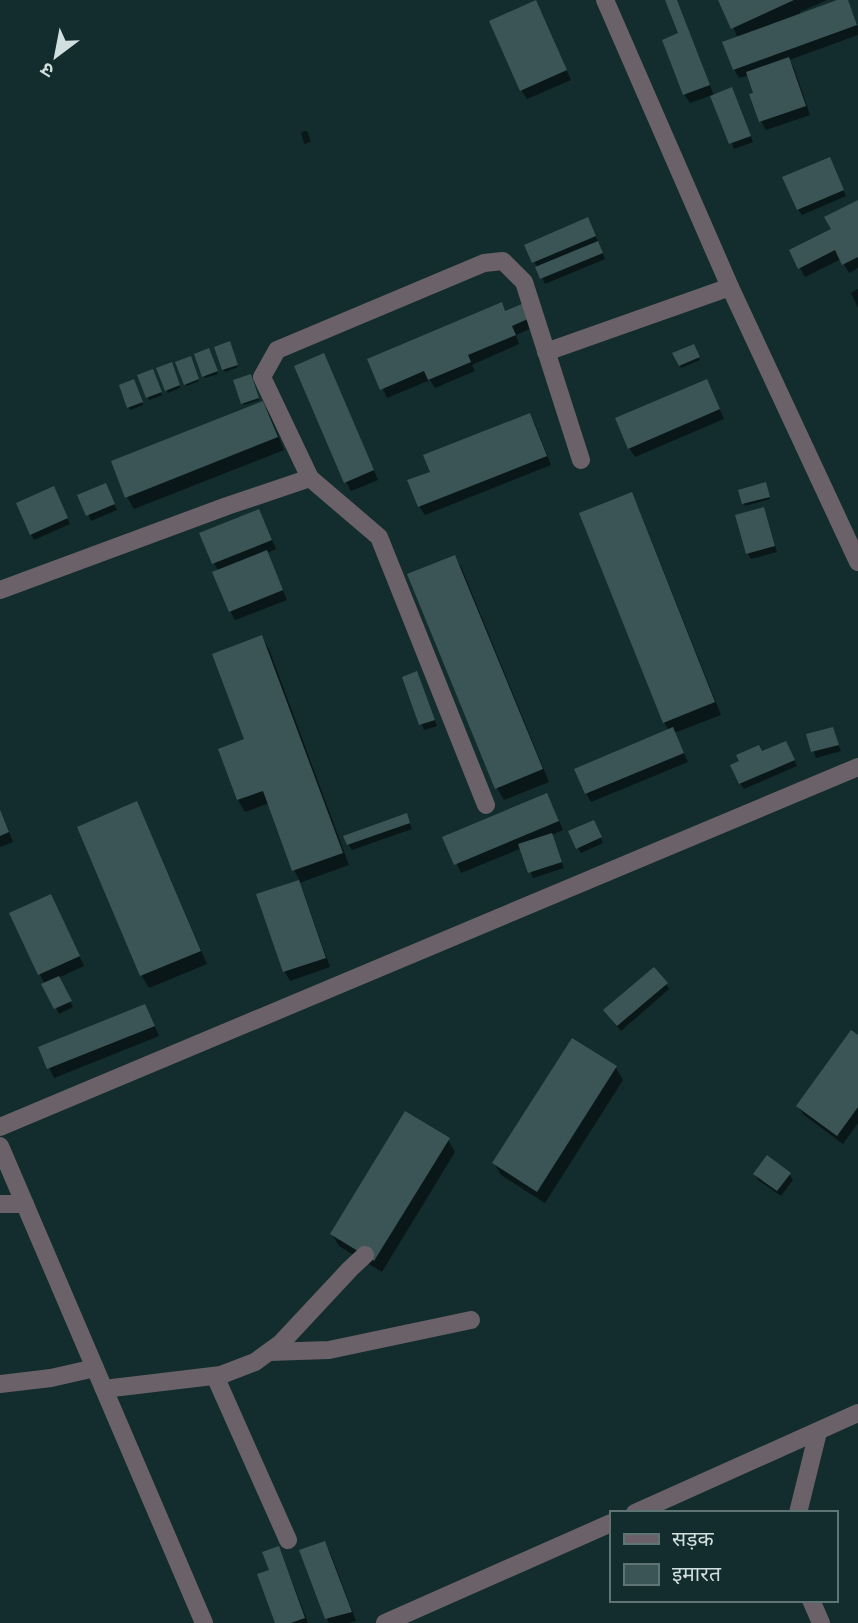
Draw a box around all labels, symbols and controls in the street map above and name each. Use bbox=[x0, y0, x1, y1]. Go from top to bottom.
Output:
north arrow bbox=[21, 21, 91, 91]
text: उ bbox=[37, 58, 58, 80]
legend bbox=[610, 1511, 837, 1602]
text: सड़क bbox=[672, 1529, 714, 1550]
text: इमारत bbox=[672, 1564, 722, 1585]

